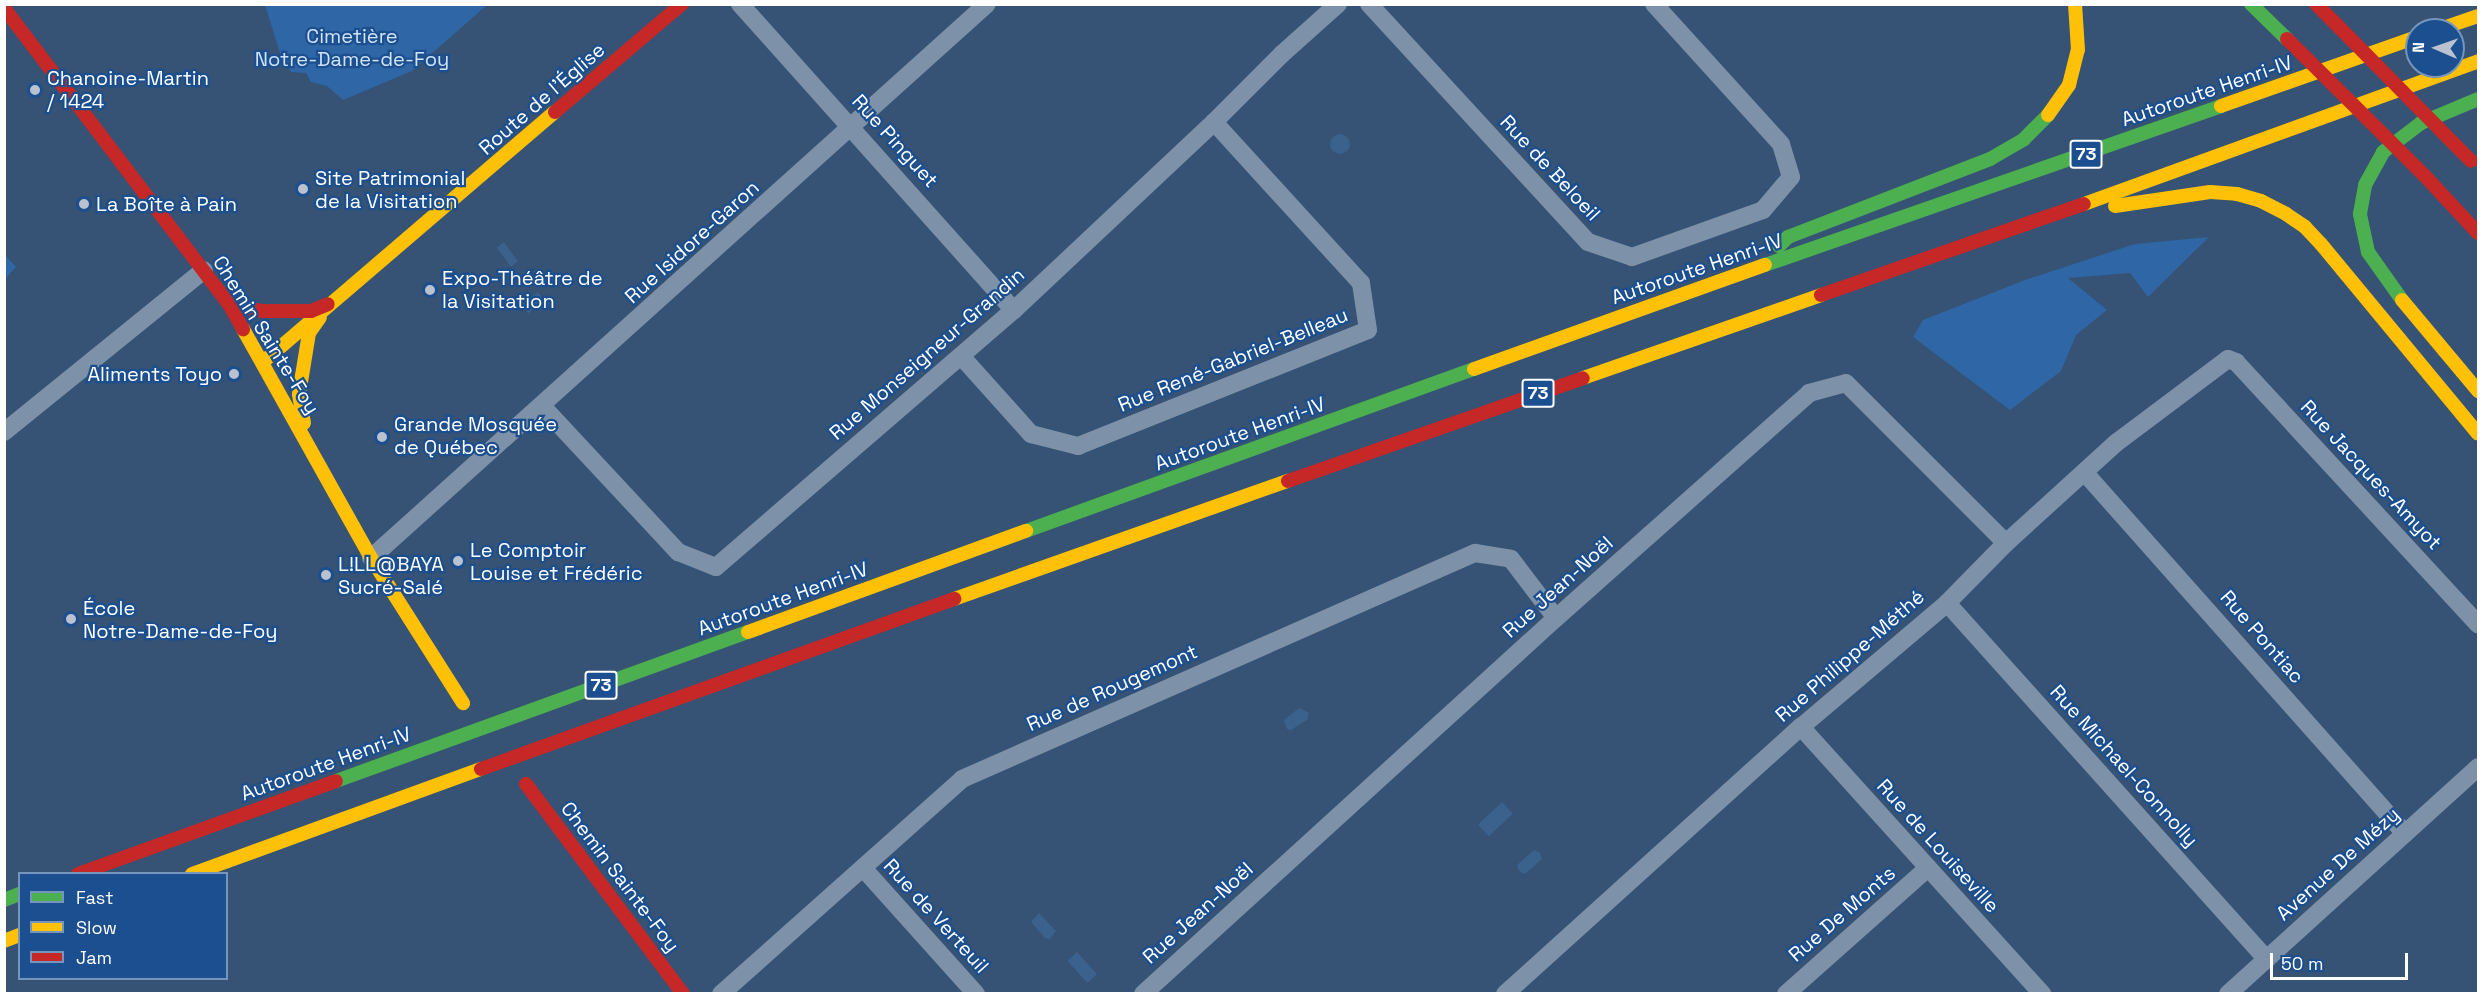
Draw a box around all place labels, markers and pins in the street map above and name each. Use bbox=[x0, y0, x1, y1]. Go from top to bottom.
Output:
place label: Chanoine-Martin / 1424 bbox=[47, 66, 209, 113]
marker: Chanoine-Martin / 1424 bbox=[28, 83, 42, 97]
place label: Site Patrimonial de la Visitation bbox=[315, 166, 465, 213]
marker: Site Patrimonial de la Visitation bbox=[296, 182, 310, 196]
place label: La Boîte à Pain bbox=[96, 192, 237, 216]
marker: La Boîte à Pain bbox=[77, 197, 91, 211]
place label: Expo-Théâtre de la Visitation bbox=[442, 266, 603, 313]
marker: Expo-Théâtre de la Visitation bbox=[423, 283, 437, 297]
place label: Aliments Toyo bbox=[87, 362, 222, 386]
marker: Aliments Toyo bbox=[227, 367, 241, 381]
place label: Grande Mosquée de Québec bbox=[394, 413, 557, 460]
marker: Grande Mosquée de Québec bbox=[375, 430, 389, 444]
place label: Le Comptoir Louise et Frédéric bbox=[470, 538, 643, 585]
place label: L!LL@BAYA Sucré-Salé bbox=[338, 552, 444, 599]
marker: Le Comptoir Louise et Frédéric bbox=[451, 554, 465, 568]
marker: L!LL@BAYA Sucré-Salé bbox=[319, 568, 333, 582]
place label: École Notre-Dame-de-Foy bbox=[83, 596, 278, 643]
marker: École Notre-Dame-de-Foy bbox=[64, 612, 78, 626]

